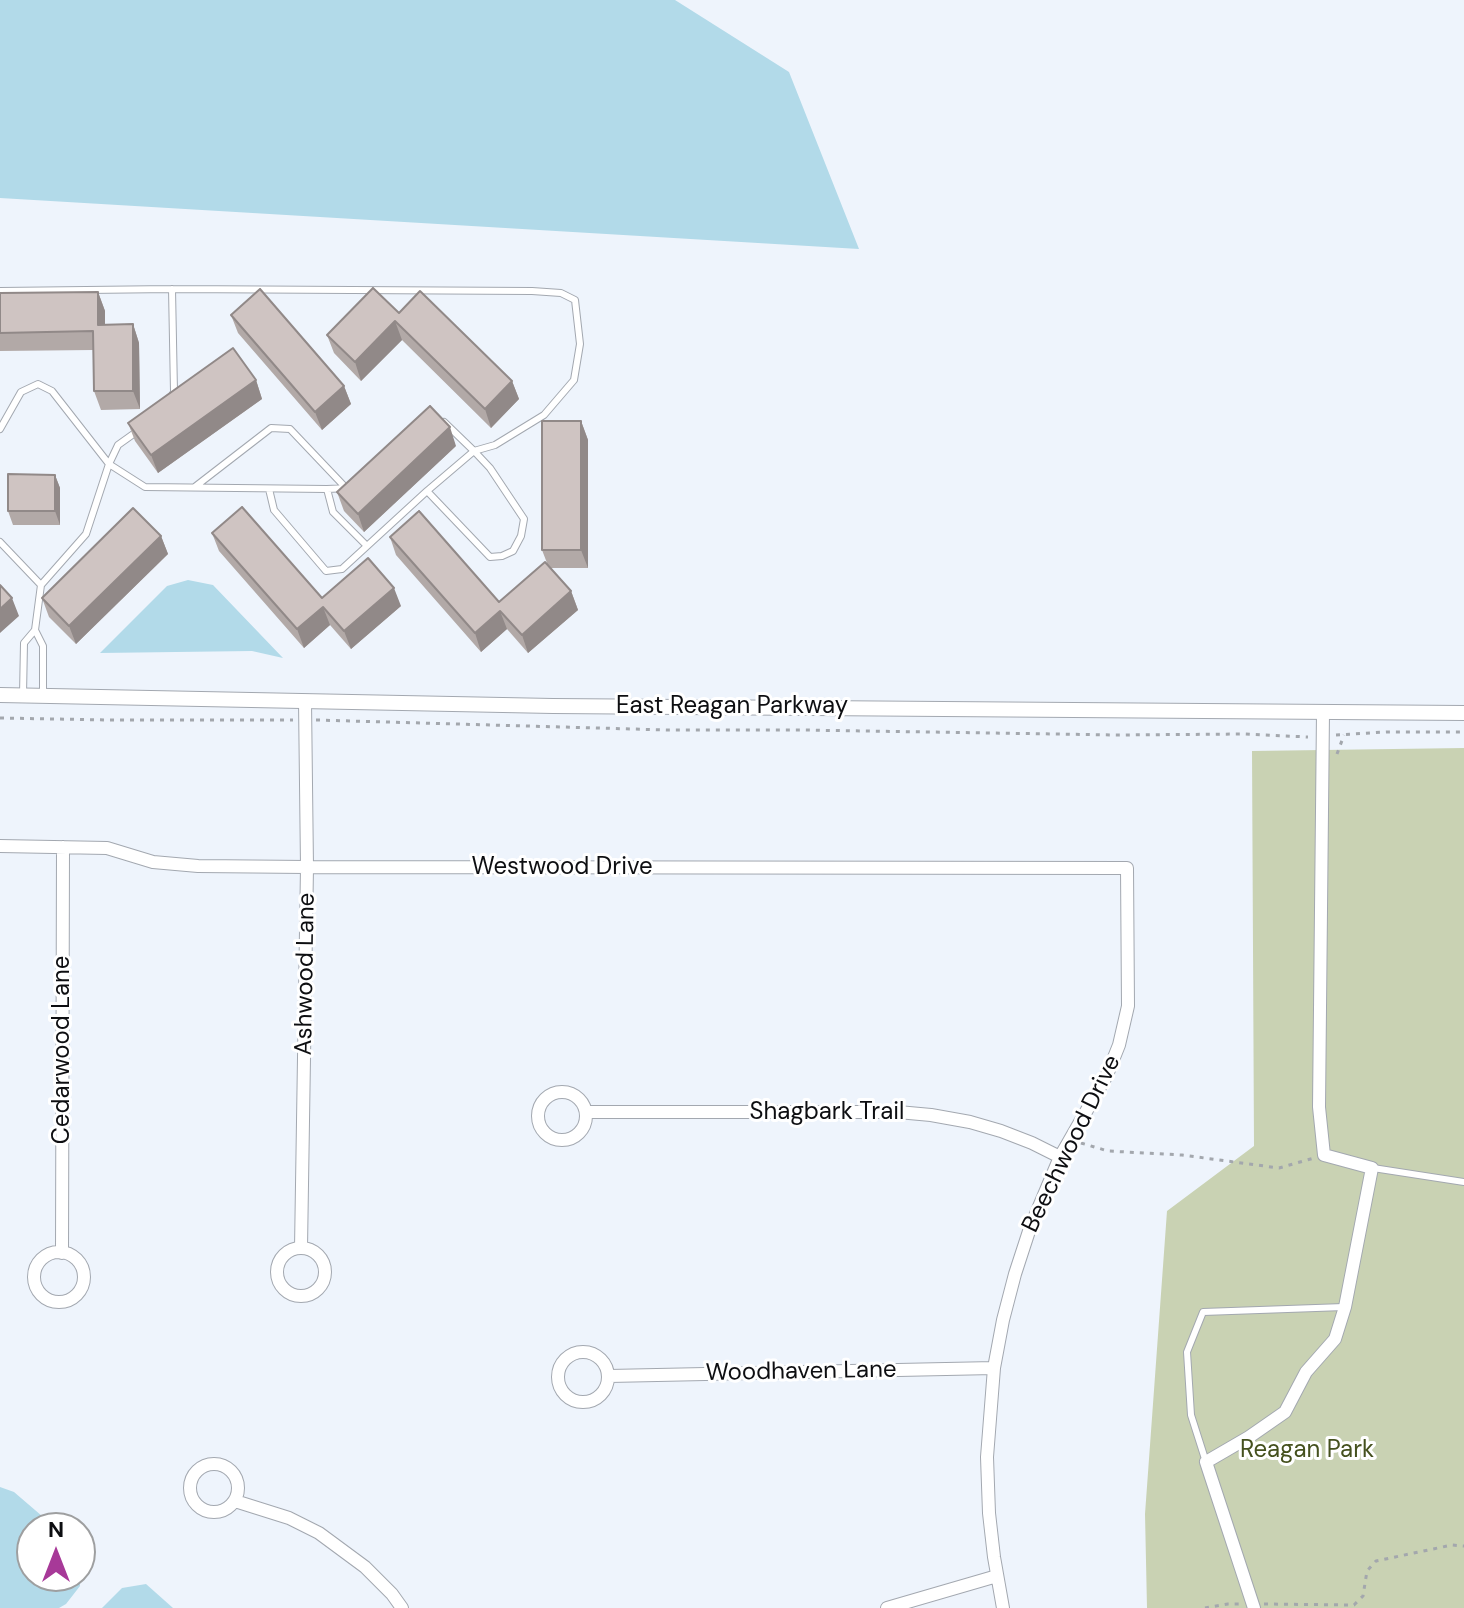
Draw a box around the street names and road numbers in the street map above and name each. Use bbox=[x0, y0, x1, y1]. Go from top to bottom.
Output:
street label: East Reagan Parkway bbox=[616, 693, 848, 721]
street label: Westwood Drive bbox=[471, 854, 653, 882]
street label: Ashwood Lane bbox=[290, 892, 322, 1056]
street label: Cedarwood Lane bbox=[49, 956, 77, 1144]
street label: Beechwood Drive bbox=[1017, 1051, 1127, 1237]
street label: Shagbark Trail bbox=[750, 1099, 904, 1127]
street label: Woodhaven Lane bbox=[705, 1356, 897, 1388]

